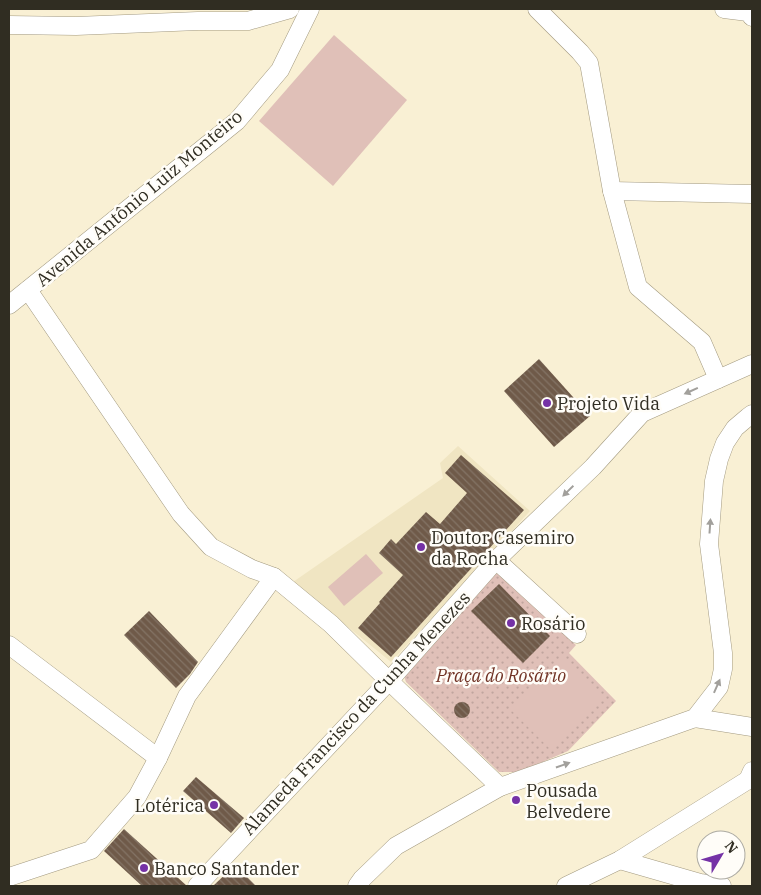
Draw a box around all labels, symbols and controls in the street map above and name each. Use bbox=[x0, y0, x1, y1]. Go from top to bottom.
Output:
street label: Avenida Antônio Luiz Monteiro bbox=[31, 105, 247, 291]
one-way arrow bbox=[684, 387, 698, 395]
place label: Projeto Vida bbox=[557, 392, 660, 415]
marker: Projeto Vida bbox=[541, 397, 553, 409]
one-way arrow bbox=[562, 485, 574, 497]
one-way arrow bbox=[707, 517, 715, 533]
place label: Doutor Casemiro da Rocha bbox=[431, 526, 574, 570]
marker: Doutor Casemiro da Rocha bbox=[415, 541, 427, 553]
street label: Alameda Francisco da Cunha Menezes bbox=[237, 586, 475, 840]
place label: Rosário bbox=[521, 612, 585, 635]
marker: Rosário bbox=[505, 617, 517, 629]
park label: Praça do Rosário bbox=[435, 664, 566, 687]
one-way arrow bbox=[714, 679, 722, 693]
one-way arrow bbox=[556, 761, 571, 769]
place label: Pousada Belvedere bbox=[526, 779, 611, 823]
place label: Lotérica bbox=[134, 794, 204, 817]
marker: Pousada Belvedere bbox=[510, 794, 522, 806]
marker: Lotérica bbox=[208, 799, 220, 811]
north arrow bbox=[696, 830, 746, 880]
text: N bbox=[721, 837, 742, 857]
place label: Banco Santander bbox=[154, 857, 299, 880]
marker: Banco Santander bbox=[138, 862, 150, 874]

